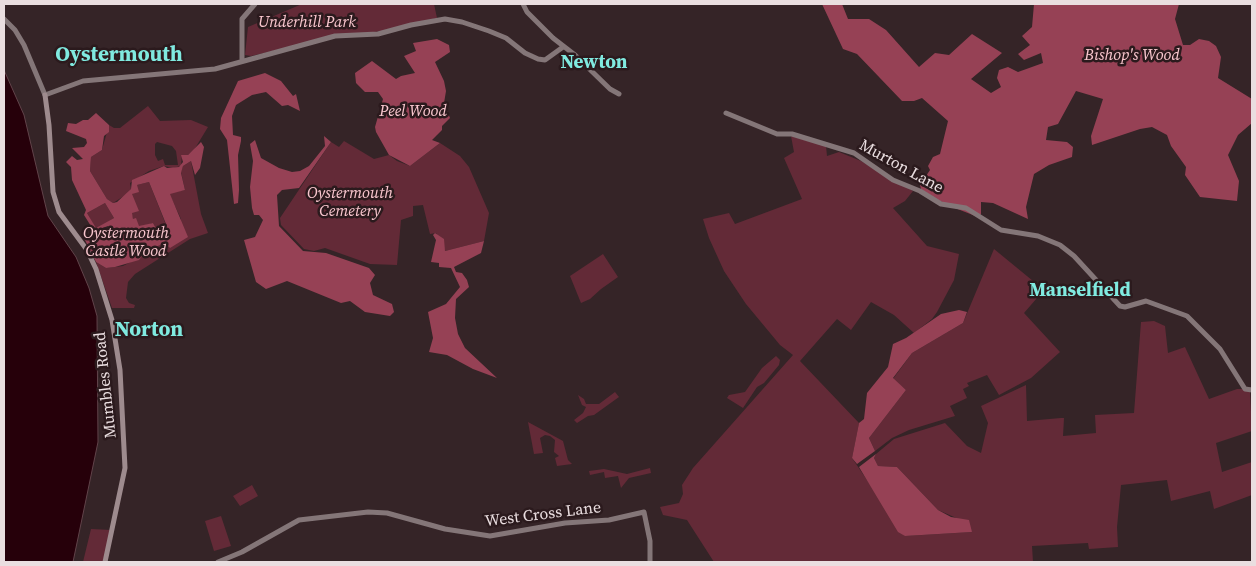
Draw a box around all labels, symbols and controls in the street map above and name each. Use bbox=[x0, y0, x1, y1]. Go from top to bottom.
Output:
park label: Underhill Park bbox=[258, 13, 356, 33]
district label: Oystermouth bbox=[55, 43, 183, 69]
park label: Bishop's Wood bbox=[1084, 46, 1180, 66]
district label: Newton bbox=[560, 52, 628, 74]
park label: Peel Wood bbox=[379, 102, 447, 122]
street label: Murton Lane bbox=[856, 136, 946, 198]
park label: Oystermouth Cemetery bbox=[307, 184, 393, 222]
park label: Oystermouth Castle Wood bbox=[83, 224, 169, 262]
district label: Manselfield bbox=[1029, 280, 1131, 302]
district label: Norton bbox=[115, 318, 183, 344]
street label: Mumbles Road bbox=[91, 331, 121, 439]
street label: West Cross Lane bbox=[484, 498, 602, 532]

